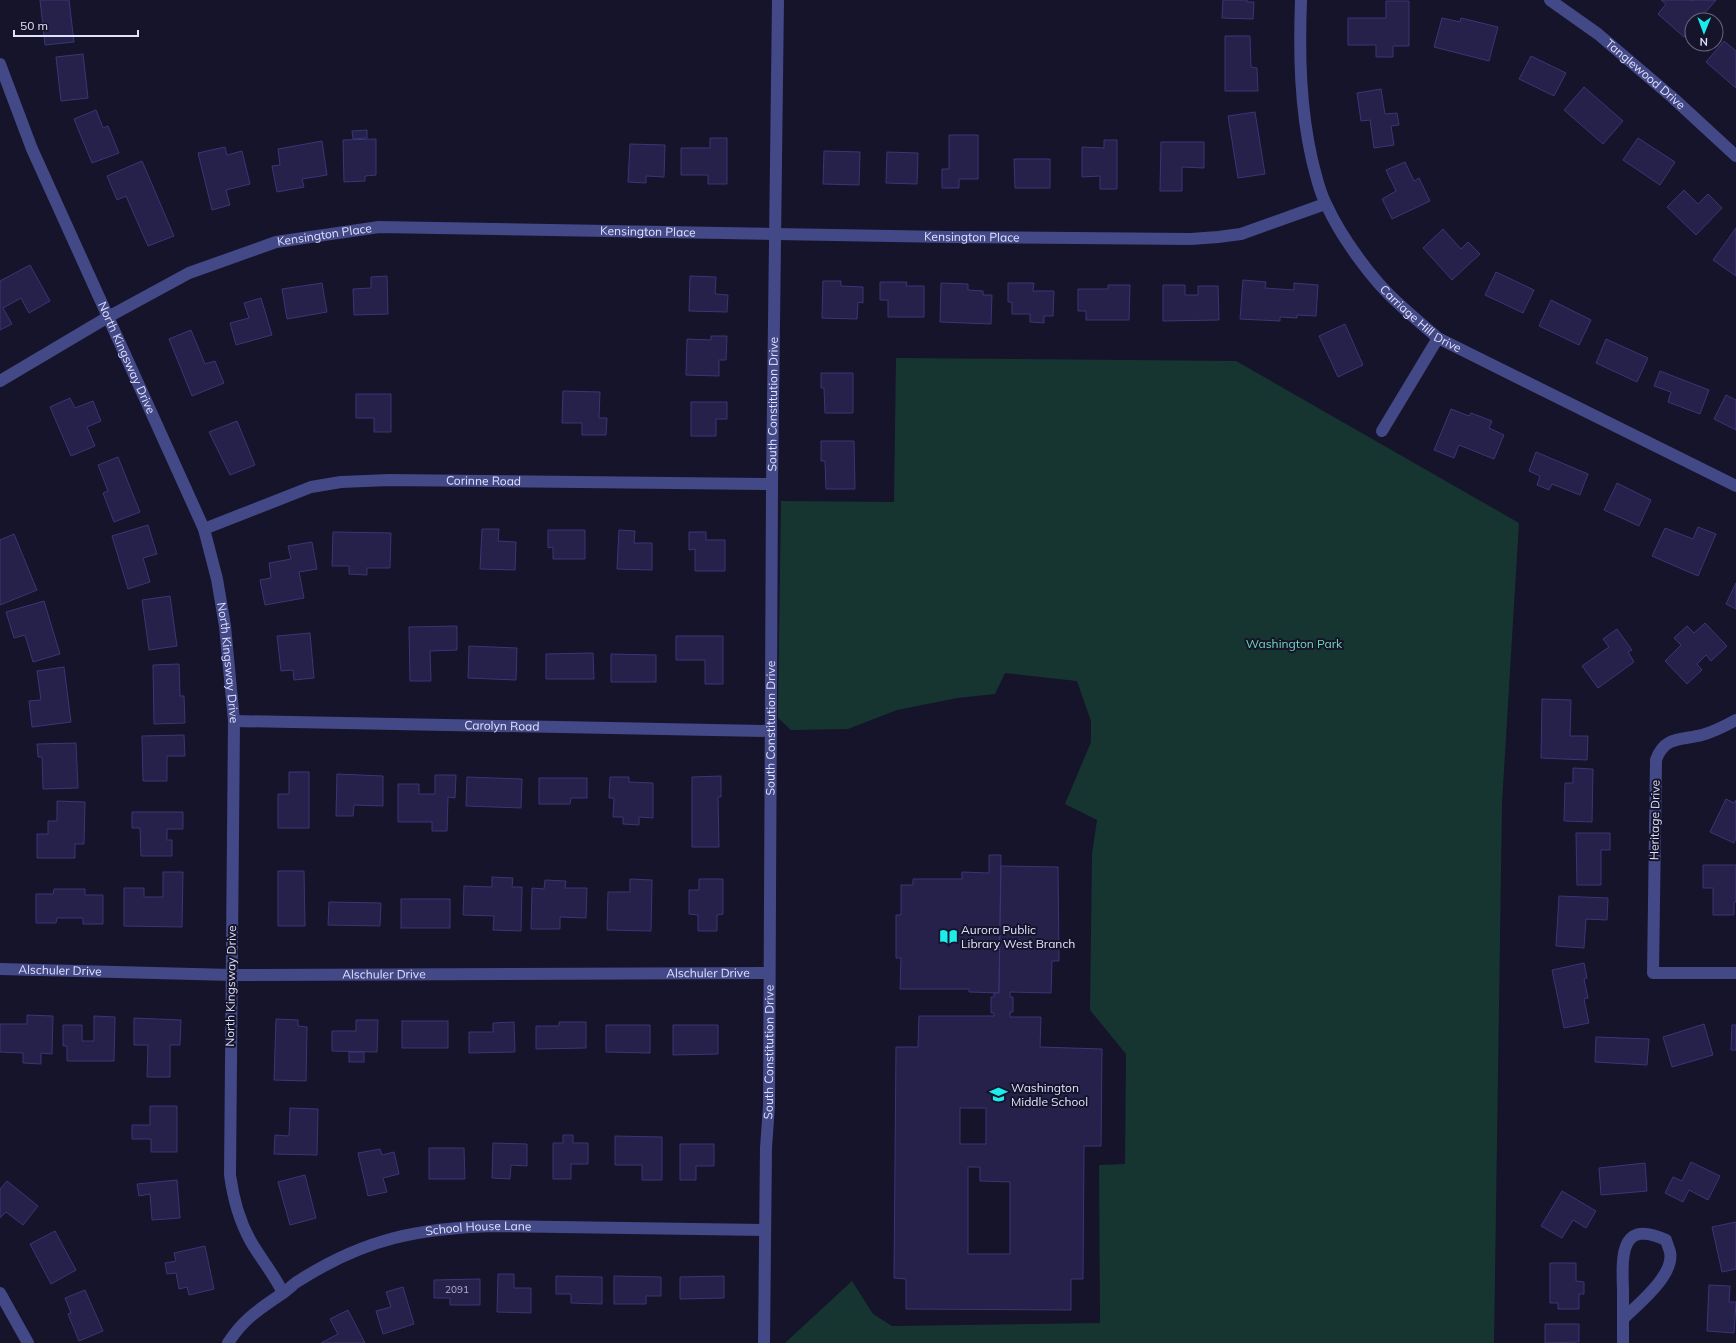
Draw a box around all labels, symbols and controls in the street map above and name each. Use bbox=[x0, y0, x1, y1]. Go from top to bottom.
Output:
scale bar bbox=[14, 12, 138, 38]
north arrow bbox=[1684, 12, 1724, 52]
text: 50 m bbox=[20, 18, 48, 33]
text: N bbox=[1700, 35, 1708, 49]
street label: Tanglewood Drive bbox=[1603, 36, 1689, 113]
street label: Kensington Place bbox=[276, 220, 373, 249]
street label: Kensington Place bbox=[600, 223, 696, 240]
street label: Kensington Place bbox=[924, 229, 1020, 245]
street label: Carriage Hill Drive bbox=[1377, 282, 1464, 355]
street label: North Kingsway Drive bbox=[95, 299, 159, 416]
street label: South Constitution Drive bbox=[764, 337, 781, 472]
street label: Corinne Road bbox=[446, 473, 521, 488]
street label: North Kingsway Drive bbox=[214, 601, 242, 724]
park label: Washington Park bbox=[1246, 636, 1343, 651]
street label: South Constitution Drive bbox=[762, 661, 778, 795]
street label: Carolyn Road bbox=[464, 717, 540, 734]
street label: Heritage Drive bbox=[1646, 780, 1663, 860]
place label: Aurora Public Library West Branch bbox=[961, 922, 1075, 951]
street label: North Kingsway Drive bbox=[222, 925, 239, 1047]
library icon: Aurora Public Library West Branch bbox=[938, 927, 958, 947]
street label: Alschuler Drive bbox=[18, 961, 102, 979]
street label: Alschuler Drive bbox=[666, 965, 750, 980]
street label: Alschuler Drive bbox=[342, 966, 426, 982]
street label: South Constitution Drive bbox=[760, 985, 777, 1120]
place label: Washington Middle School bbox=[1011, 1080, 1088, 1109]
school or university icon: Washington Middle School bbox=[988, 1085, 1008, 1105]
street label: School House Lane bbox=[424, 1218, 532, 1239]
house number: 2091 bbox=[445, 1283, 469, 1296]

